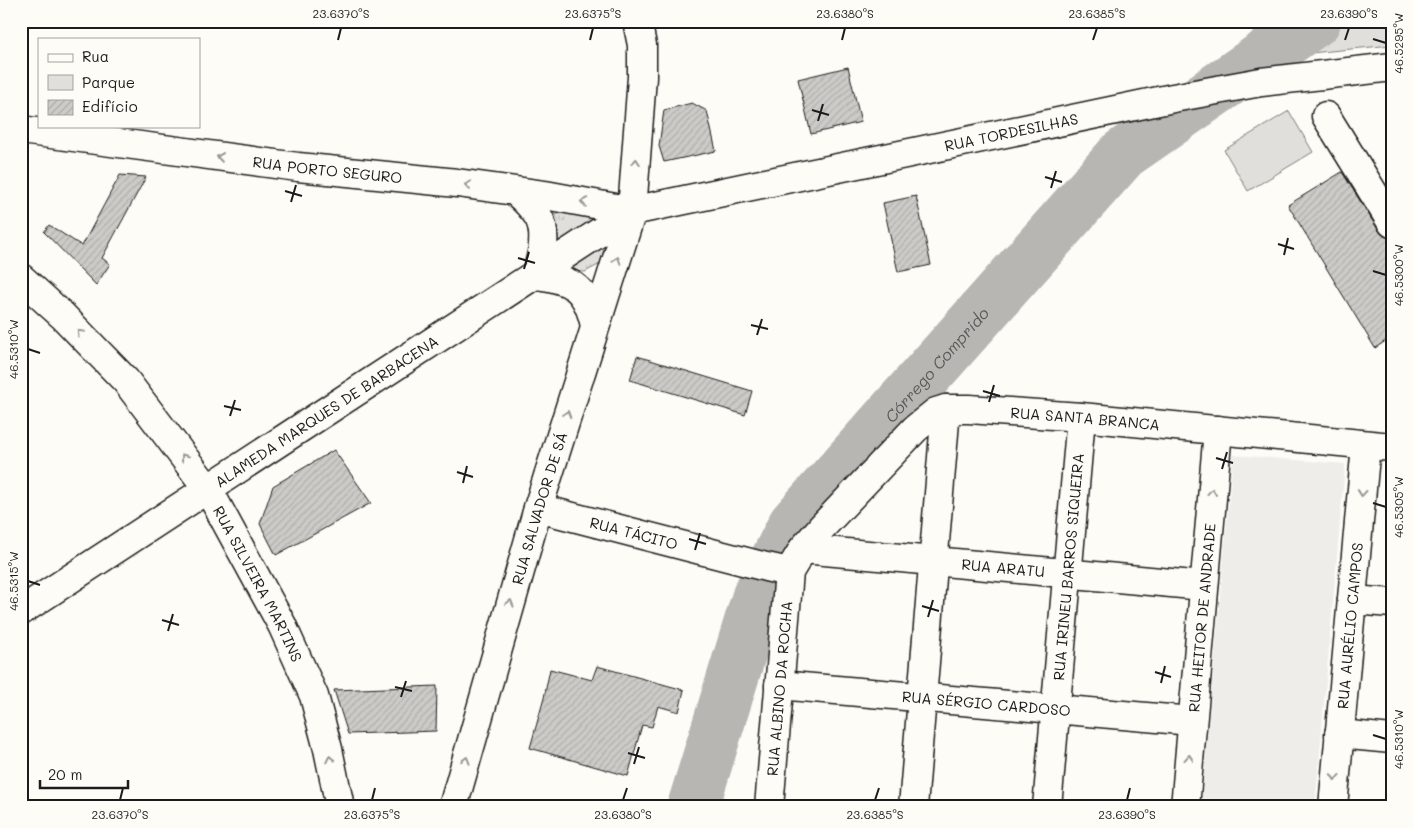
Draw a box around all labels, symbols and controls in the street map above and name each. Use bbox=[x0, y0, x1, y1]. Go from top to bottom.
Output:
text: 23.6370°S bbox=[312, 5, 370, 21]
text: 23.6375°S bbox=[565, 5, 622, 21]
text: 23.6380°S bbox=[816, 5, 874, 21]
text: 23.6385°S bbox=[1068, 5, 1126, 21]
text: 23.6390°S bbox=[1320, 5, 1378, 21]
text: 46.5295°W bbox=[1390, 13, 1406, 73]
legend bbox=[38, 38, 200, 128]
text: Rua bbox=[82, 46, 109, 66]
text: Parque bbox=[82, 72, 135, 92]
text: Edifício bbox=[82, 96, 138, 116]
street label: RUA TORDESILHAS bbox=[943, 108, 1080, 155]
street label: RUA PORTO SEGURO bbox=[251, 151, 403, 187]
one-way arrow bbox=[215, 152, 224, 162]
one-way arrow bbox=[630, 158, 641, 166]
one-way arrow bbox=[464, 180, 472, 191]
one-way arrow bbox=[580, 198, 589, 208]
text: 46.5300°W bbox=[1390, 244, 1406, 306]
one-way arrow bbox=[611, 256, 621, 264]
water label: Córrego Comprido bbox=[879, 302, 993, 426]
text: 46.5310°W bbox=[5, 319, 21, 379]
one-way arrow bbox=[76, 330, 85, 339]
street label: ALAMEDA MARQUES DE BARBACENA bbox=[211, 331, 442, 491]
street label: RUA SANTA BRANCA bbox=[1010, 402, 1161, 435]
one-way arrow bbox=[562, 411, 572, 419]
street label: RUA SALVADOR DE SÁ bbox=[507, 429, 572, 587]
street label: RUA IRINEU BARROS SIQUEIRA bbox=[1048, 452, 1088, 681]
one-way arrow bbox=[181, 453, 190, 463]
text: 46.5305°W bbox=[1390, 476, 1406, 538]
one-way arrow bbox=[1207, 487, 1218, 495]
one-way arrow bbox=[1356, 490, 1367, 498]
street label: RUA SILVEIRA MARTINS bbox=[209, 502, 307, 665]
street label: RUA TÁCITO bbox=[588, 512, 680, 554]
street label: RUA HEITOR DE ANDRADE bbox=[1183, 522, 1220, 713]
street label: RUA AURÉLIO CAMPOS bbox=[1332, 542, 1367, 710]
text: 46.5315°W bbox=[5, 551, 21, 611]
street label: RUA ARATU bbox=[961, 554, 1046, 581]
one-way arrow bbox=[505, 600, 515, 608]
street label: RUA ALBINO DA ROCHA bbox=[762, 600, 797, 777]
street label: RUA SÉRGIO CARDOSO bbox=[901, 686, 1071, 720]
text: 46.5310°W bbox=[1390, 709, 1406, 769]
one-way arrow bbox=[1183, 754, 1194, 762]
one-way arrow bbox=[325, 755, 336, 764]
one-way arrow bbox=[461, 756, 471, 764]
scale bar bbox=[40, 758, 128, 790]
text: 20 m bbox=[48, 764, 82, 784]
one-way arrow bbox=[1330, 774, 1341, 782]
text: 23.6370°S bbox=[91, 806, 149, 822]
text: 23.6375°S bbox=[344, 806, 401, 822]
text: 23.6380°S bbox=[594, 806, 652, 822]
text: 23.6385°S bbox=[846, 806, 904, 822]
text: 23.6390°S bbox=[1098, 806, 1156, 822]

